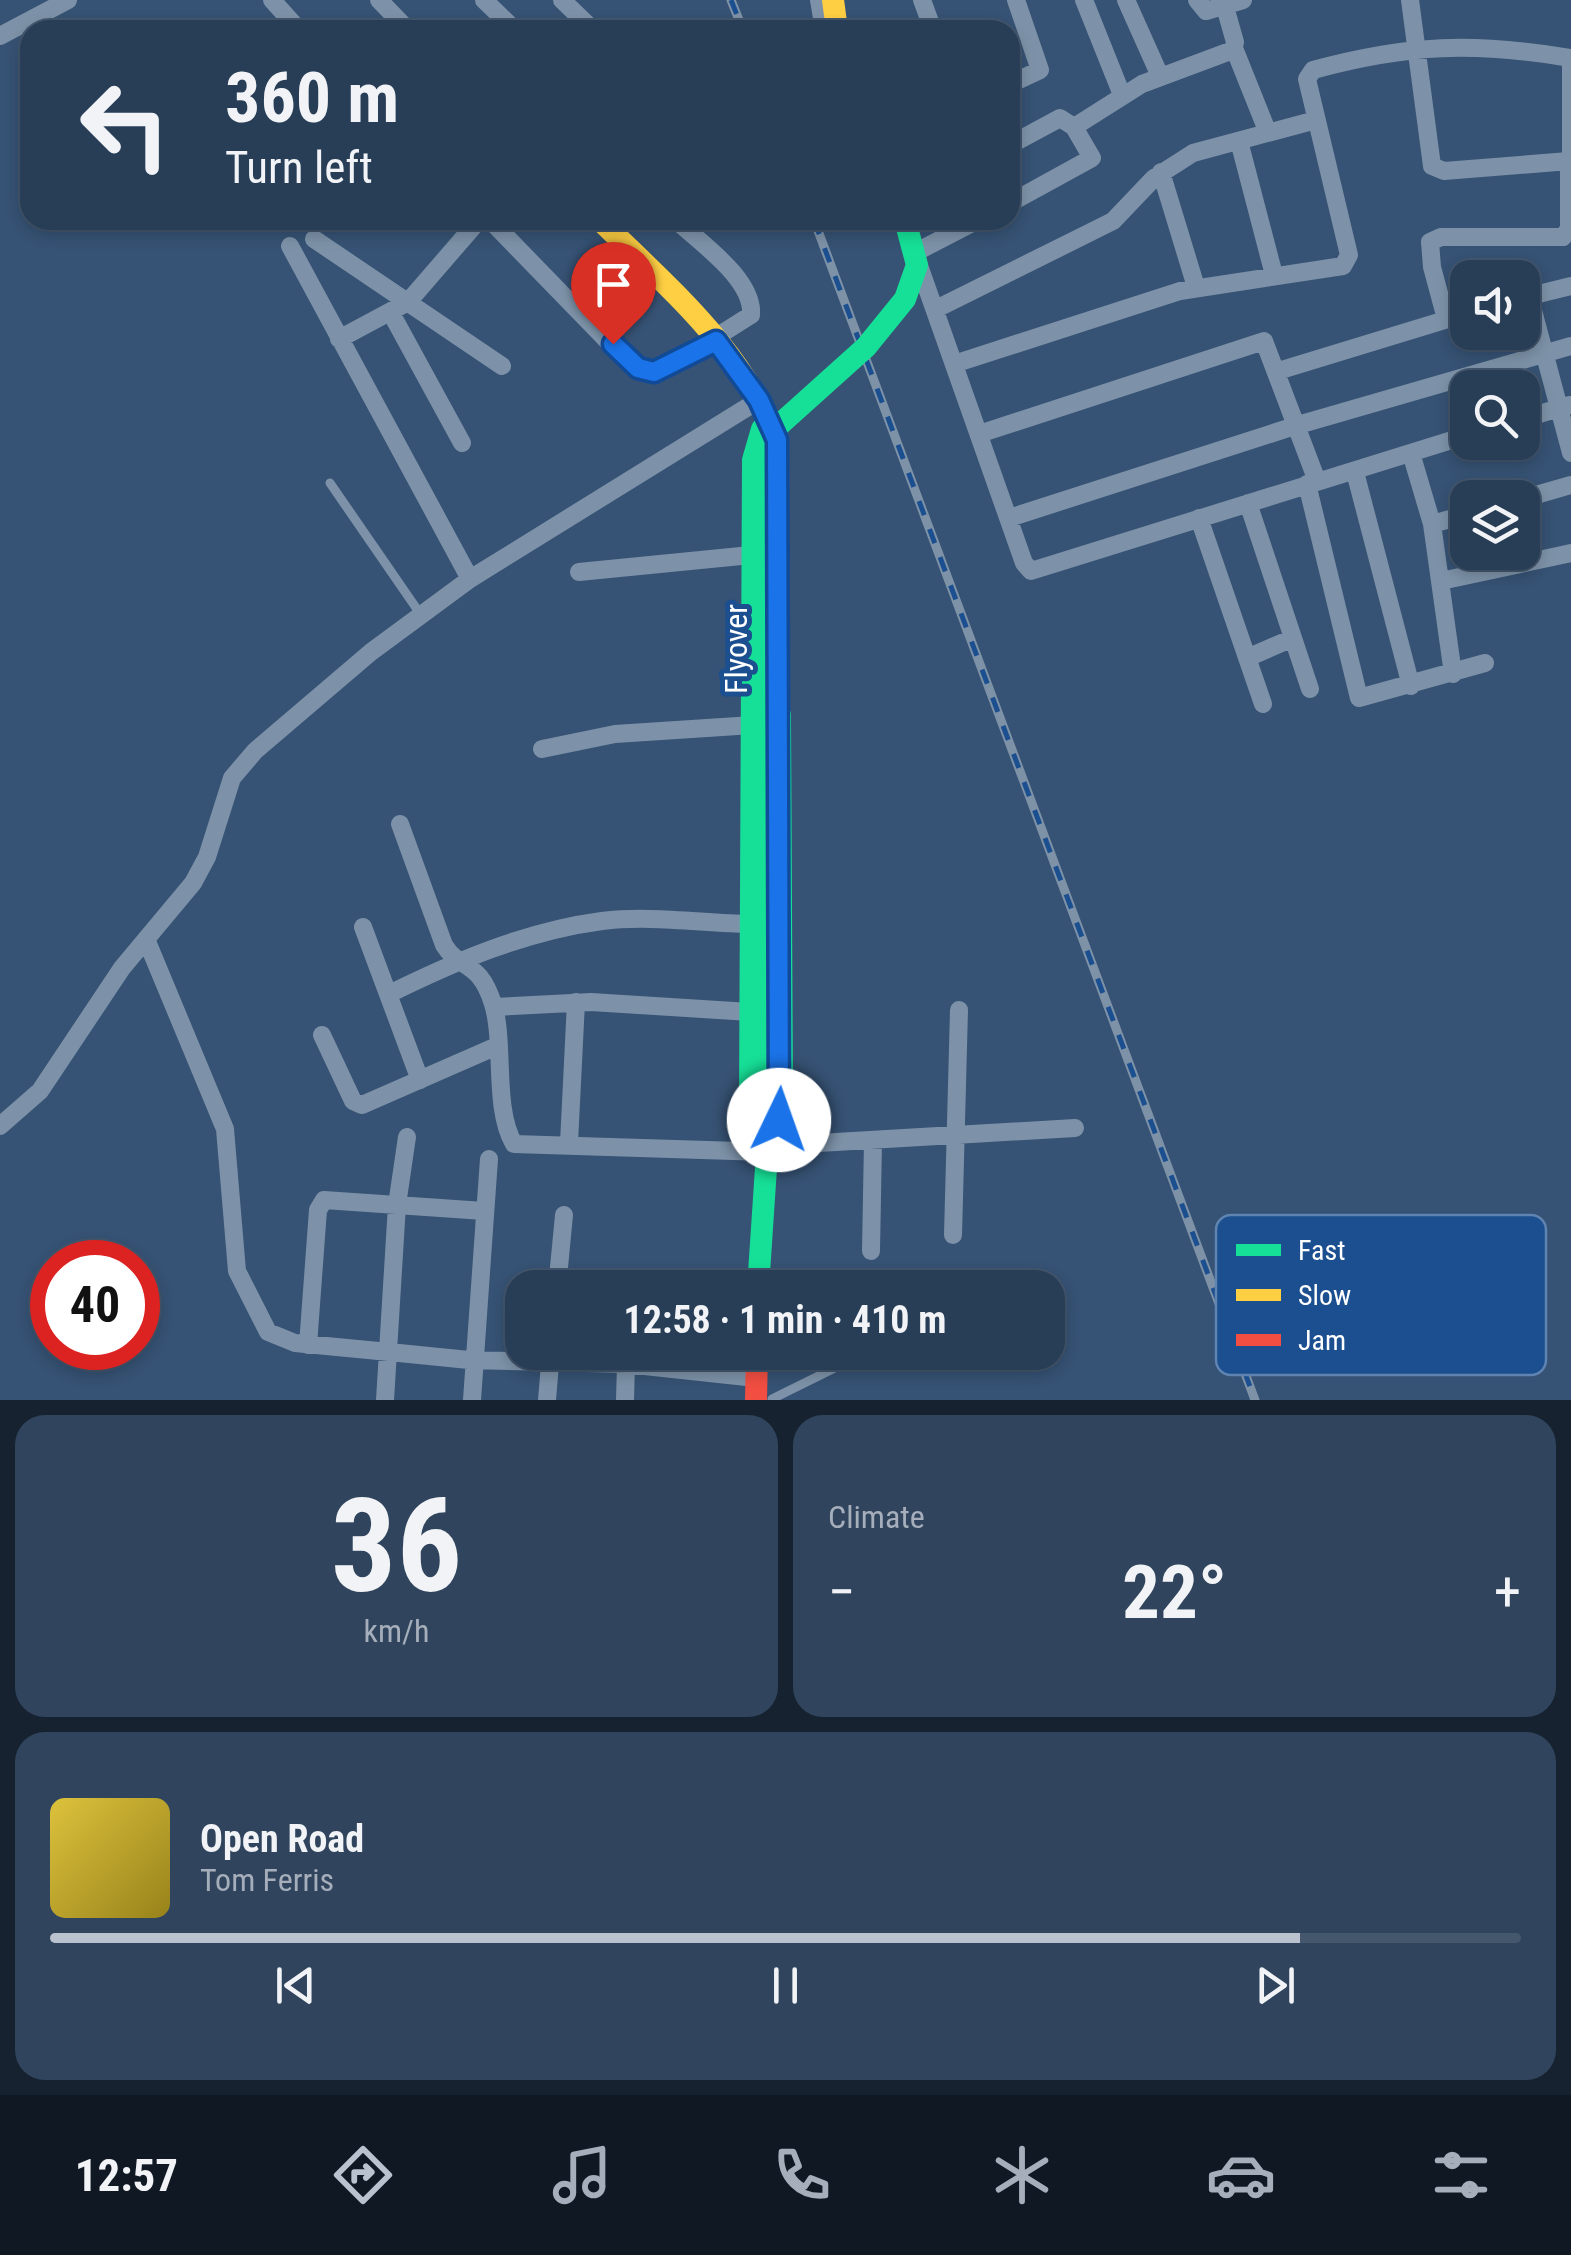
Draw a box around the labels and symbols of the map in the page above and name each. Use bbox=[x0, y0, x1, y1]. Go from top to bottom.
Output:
pin bbox=[571, 242, 656, 345]
street label: Flyover bbox=[717, 604, 755, 694]
position arrow bbox=[727, 1068, 831, 1172]
legend bbox=[1216, 1215, 1546, 1375]
text: Fast bbox=[1298, 1234, 1345, 1267]
speed limit sign: 40 bbox=[30, 1240, 160, 1370]
text: Slow bbox=[1298, 1279, 1351, 1312]
text: Jam bbox=[1298, 1324, 1346, 1357]

